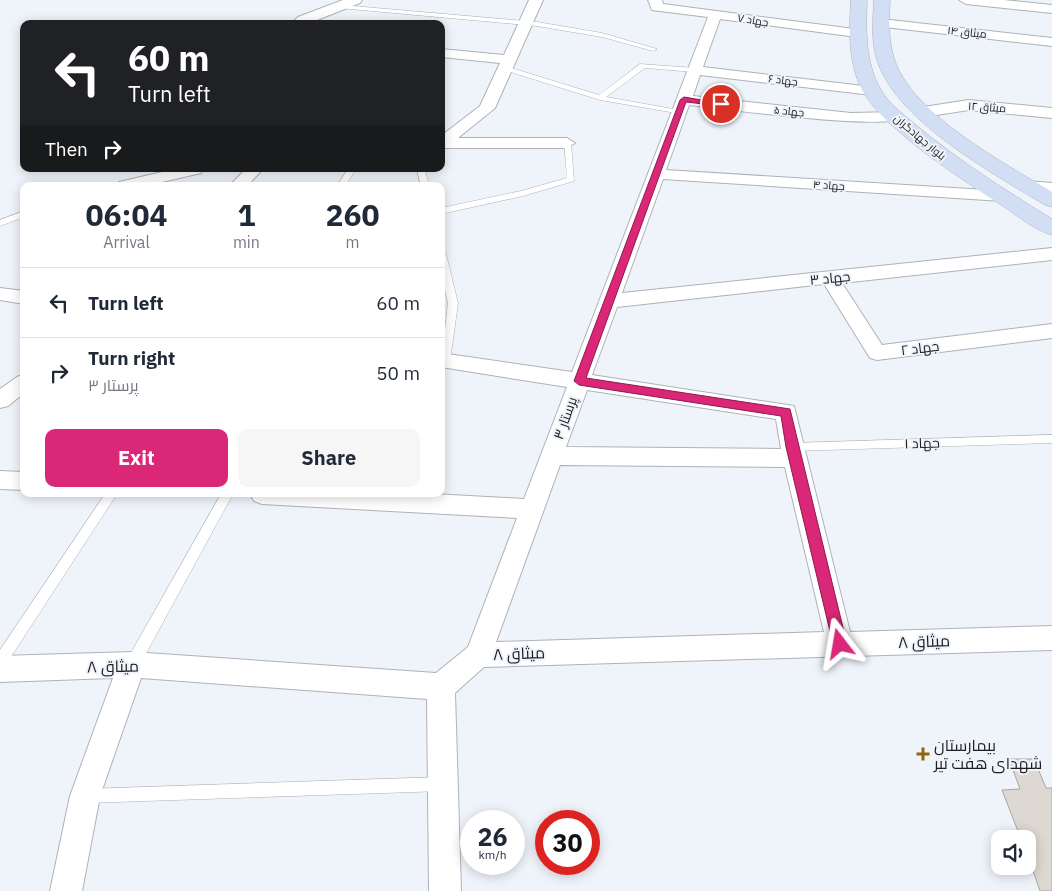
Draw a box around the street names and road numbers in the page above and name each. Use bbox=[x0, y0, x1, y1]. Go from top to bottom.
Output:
street label: جهاد ۷ bbox=[736, 10, 770, 30]
street label: میثاق ۱۴ bbox=[947, 23, 987, 41]
street label: جهاد ۶ bbox=[767, 71, 799, 89]
street label: میثاق ۱۲ bbox=[968, 99, 1006, 115]
street label: جهاد ۵ bbox=[773, 102, 805, 120]
street label: بلوار جهادگران bbox=[891, 111, 949, 163]
street label: جهاد ۴ bbox=[813, 177, 845, 193]
street label: جهاد ۳ bbox=[809, 267, 851, 289]
street label: جهاد ۲ bbox=[900, 337, 940, 359]
street label: پرستار ۳ bbox=[549, 394, 582, 442]
street label: جهاد ۱ bbox=[904, 433, 940, 453]
street label: میثاق ۸ bbox=[898, 630, 950, 653]
street label: میثاق ۸ bbox=[493, 642, 545, 665]
street label: میثاق ۸ bbox=[87, 656, 139, 677]

